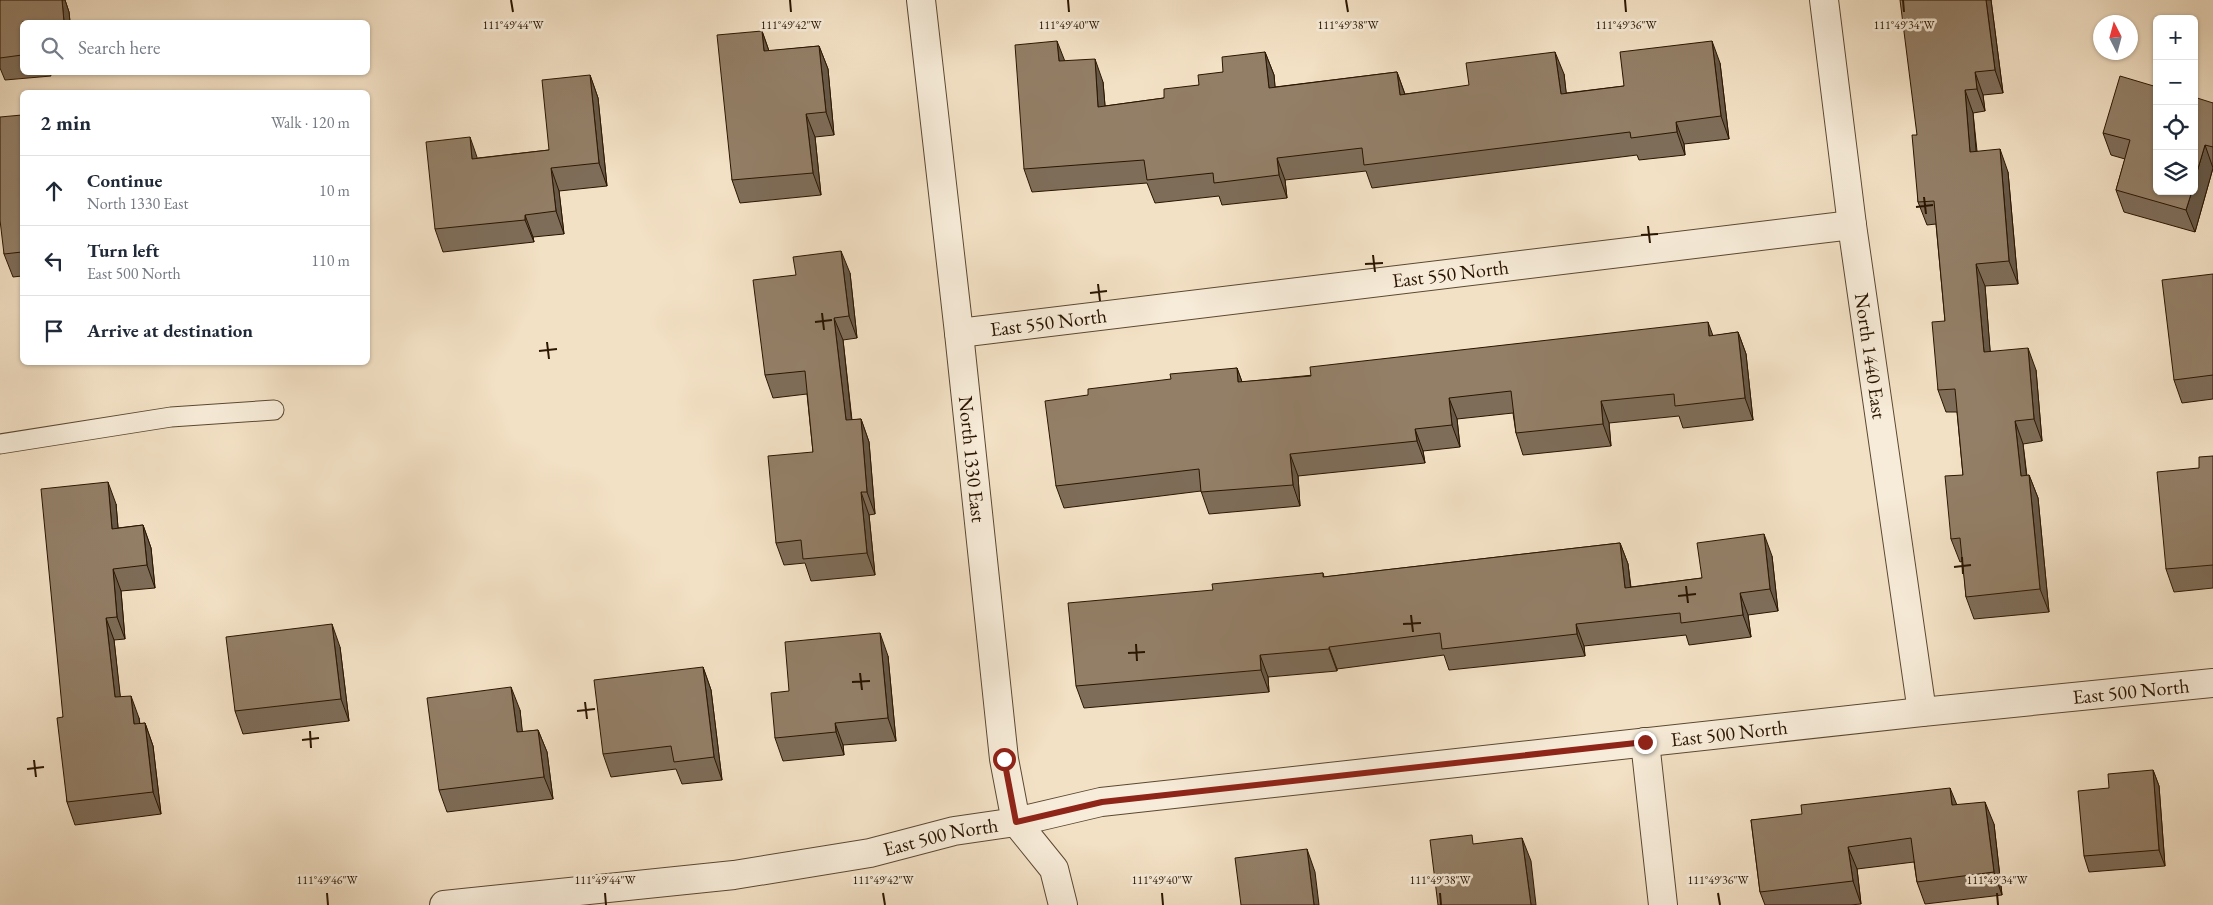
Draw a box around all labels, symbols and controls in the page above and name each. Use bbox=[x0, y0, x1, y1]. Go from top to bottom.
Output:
north arrow bbox=[2093, 15, 2138, 60]
map controls bbox=[2153, 15, 2198, 195]
button: + bbox=[2153, 15, 2198, 60]
text: 111°49'44"W bbox=[482, 17, 545, 33]
text: 111°49'42"W bbox=[760, 17, 823, 33]
text: 111°49'40"W bbox=[1038, 17, 1101, 33]
text: 111°49'38"W bbox=[1317, 17, 1380, 33]
text: 111°49'36"W bbox=[1595, 17, 1658, 33]
text: 111°49'34"W bbox=[1873, 17, 1936, 33]
search box bbox=[20, 20, 370, 75]
icon: search bbox=[38, 34, 66, 62]
text: Search here bbox=[78, 35, 160, 60]
button: − bbox=[2153, 60, 2198, 105]
button: locate bbox=[2153, 105, 2198, 150]
text: 2 min bbox=[40, 109, 91, 136]
text: Walk · 120 m bbox=[271, 112, 350, 133]
button: layers bbox=[2153, 150, 2198, 195]
text: Continue bbox=[87, 168, 162, 193]
icon: ahead bbox=[40, 177, 68, 205]
text: 10 m bbox=[319, 180, 350, 201]
text: North 1330 East bbox=[87, 193, 189, 214]
text: Turn left bbox=[87, 238, 159, 263]
icon: left bbox=[40, 247, 68, 275]
text: 110 m bbox=[311, 250, 350, 271]
street label: East 550 North bbox=[1391, 254, 1510, 294]
text: East 500 North bbox=[87, 263, 181, 284]
street label: North 1440 East bbox=[1849, 291, 1893, 421]
street label: East 550 North bbox=[989, 302, 1108, 342]
icon: arrive bbox=[40, 317, 68, 345]
text: Arrive at destination bbox=[87, 318, 253, 343]
street label: North 1330 East bbox=[953, 395, 992, 524]
street label: East 500 North bbox=[2071, 672, 2191, 710]
street label: East 500 North bbox=[1669, 714, 1789, 752]
route end bbox=[1634, 731, 1657, 754]
route start bbox=[993, 748, 1016, 771]
street label: East 500 North bbox=[880, 812, 1000, 862]
text: 111°49'46"W bbox=[296, 872, 359, 888]
text: 111°49'44"W bbox=[574, 872, 637, 888]
text: 111°49'42"W bbox=[852, 872, 915, 888]
text: 111°49'40"W bbox=[1131, 872, 1194, 888]
text: 111°49'38"W bbox=[1409, 872, 1472, 888]
text: 111°49'36"W bbox=[1687, 872, 1750, 888]
text: 111°49'34"W bbox=[1966, 872, 2029, 888]

